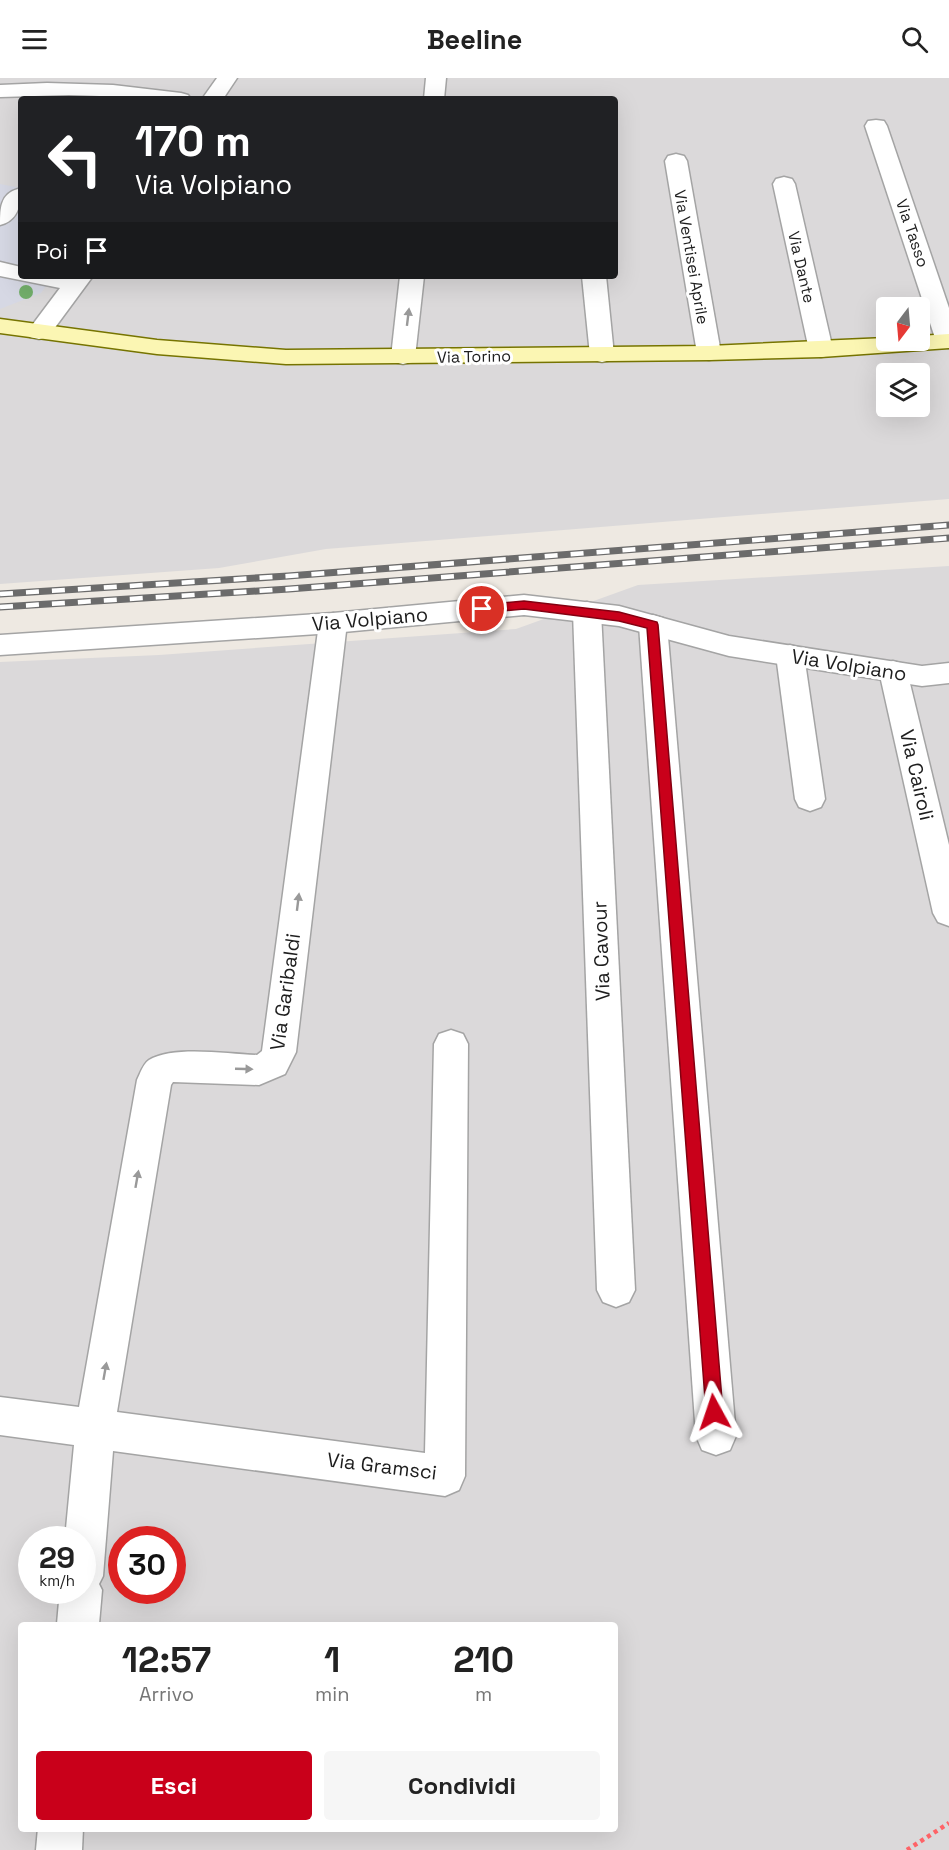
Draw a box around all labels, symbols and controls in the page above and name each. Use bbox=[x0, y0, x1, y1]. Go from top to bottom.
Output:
text: Beeline bbox=[427, 22, 522, 57]
icon: menu bbox=[18, 23, 51, 56]
icon: search bbox=[898, 23, 931, 56]
text: 170 m bbox=[135, 115, 251, 168]
icon: left bbox=[36, 120, 114, 198]
text: Via Volpiano bbox=[135, 167, 292, 202]
street label: Via Ventisei Aprile bbox=[669, 188, 714, 326]
street label: Via Tasso bbox=[891, 196, 934, 270]
street label: Via Dante bbox=[783, 229, 820, 305]
icon: arrive bbox=[80, 234, 113, 267]
text: Poi bbox=[36, 237, 68, 265]
north arrow bbox=[876, 297, 930, 351]
map controls bbox=[876, 297, 930, 417]
one-way arrow bbox=[403, 307, 412, 326]
street label: Via Torino bbox=[437, 345, 511, 368]
button: layers bbox=[876, 363, 930, 417]
pin bbox=[456, 583, 507, 634]
icon: arrive bbox=[465, 592, 498, 625]
street label: Via Volpiano bbox=[311, 601, 429, 637]
street label: Via Volpiano bbox=[789, 643, 909, 687]
street label: Via Cairoli bbox=[894, 727, 940, 823]
one-way arrow bbox=[293, 892, 303, 911]
street label: Via Cavour bbox=[586, 900, 616, 1002]
street label: Via Garibaldi bbox=[264, 932, 306, 1052]
one-way arrow bbox=[234, 1065, 253, 1074]
one-way arrow bbox=[133, 1169, 142, 1188]
one-way arrow bbox=[101, 1361, 110, 1380]
position arrow bbox=[682, 1380, 746, 1444]
street label: Via Gramsci bbox=[326, 1446, 438, 1486]
speed limit sign: 30 bbox=[108, 1526, 186, 1604]
text: 29 bbox=[39, 1538, 75, 1577]
text: km/h bbox=[39, 1571, 75, 1590]
text: 12:57 bbox=[122, 1637, 211, 1683]
text: 1 bbox=[324, 1637, 340, 1683]
text: 210 bbox=[453, 1637, 514, 1683]
text: Arrivo bbox=[139, 1681, 194, 1707]
text: min bbox=[315, 1681, 349, 1707]
text: m bbox=[475, 1681, 492, 1707]
button: Esci bbox=[36, 1751, 312, 1820]
button: Condividi bbox=[324, 1751, 600, 1820]

